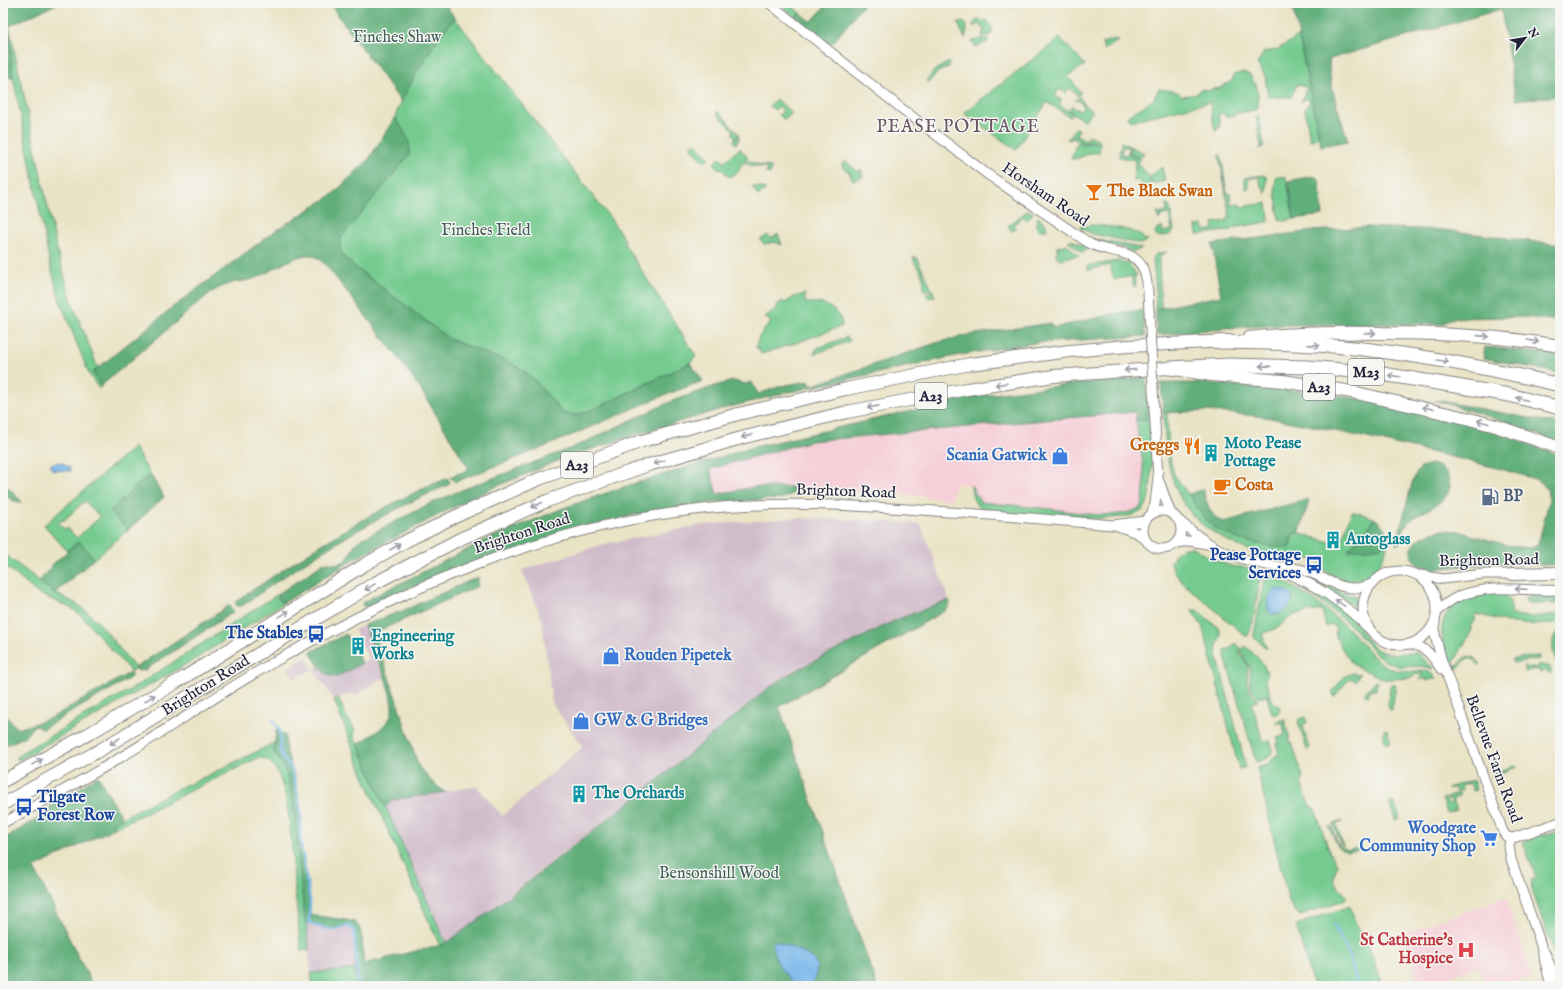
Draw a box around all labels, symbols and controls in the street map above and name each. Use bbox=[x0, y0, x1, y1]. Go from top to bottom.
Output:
north arrow bbox=[1505, 18, 1545, 58]
text: N bbox=[1524, 25, 1541, 41]
park label: Finches Shaw bbox=[353, 28, 442, 48]
district label: PEASE POTTAGE bbox=[876, 116, 1040, 139]
street label: Horsham Road bbox=[998, 158, 1093, 232]
bar icon: The Black Swan bbox=[1084, 182, 1104, 202]
place label: The Black Swan bbox=[1106, 182, 1213, 202]
park label: Finches Field bbox=[441, 221, 531, 241]
one-way arrow bbox=[1363, 329, 1376, 336]
one-way arrow bbox=[1477, 332, 1490, 339]
one-way arrow bbox=[1526, 337, 1539, 345]
one-way arrow bbox=[1307, 341, 1320, 348]
one-way arrow bbox=[1436, 357, 1449, 365]
road number: M23 bbox=[1348, 359, 1384, 385]
one-way arrow bbox=[1259, 362, 1272, 370]
one-way arrow bbox=[1124, 367, 1137, 374]
one-way arrow bbox=[1388, 372, 1401, 380]
road number: A23 bbox=[1303, 374, 1335, 400]
one-way arrow bbox=[995, 380, 1008, 388]
road number: A23 bbox=[915, 383, 947, 409]
one-way arrow bbox=[1516, 395, 1529, 402]
one-way arrow bbox=[867, 403, 880, 411]
one-way arrow bbox=[1422, 404, 1435, 412]
one-way arrow bbox=[1477, 418, 1490, 425]
one-way arrow bbox=[740, 433, 753, 441]
place label: Moto Pease Pottage bbox=[1224, 434, 1302, 472]
place label: Greggs bbox=[1130, 436, 1179, 456]
restaurant icon: Greggs bbox=[1182, 436, 1202, 456]
building icon: Moto Pease Pottage bbox=[1201, 443, 1221, 463]
place label: Scania Gatwick bbox=[947, 446, 1047, 466]
shop icon: Scania Gatwick bbox=[1050, 446, 1070, 466]
road number: A23 bbox=[561, 452, 593, 478]
one-way arrow bbox=[653, 459, 666, 466]
cafe icon: Costa bbox=[1212, 476, 1232, 496]
place label: Costa bbox=[1235, 476, 1274, 496]
street label: Brighton Road bbox=[796, 480, 897, 504]
fuel station icon: BP bbox=[1480, 487, 1500, 507]
place label: BP bbox=[1503, 487, 1524, 507]
one-way arrow bbox=[531, 502, 543, 509]
street label: Brighton Road bbox=[471, 509, 573, 559]
building icon: Autoglass bbox=[1323, 530, 1343, 550]
place label: Autoglass bbox=[1345, 530, 1411, 550]
one-way arrow bbox=[389, 542, 401, 550]
place label: Pease Pottage Services bbox=[1210, 546, 1302, 584]
street label: Brighton Road bbox=[1439, 550, 1540, 572]
bus stop icon: Pease Pottage Services bbox=[1304, 555, 1324, 575]
one-way arrow bbox=[364, 583, 376, 591]
one-way arrow bbox=[1515, 585, 1528, 592]
one-way arrow bbox=[1335, 599, 1346, 607]
one-way arrow bbox=[278, 610, 290, 618]
place label: The Stables bbox=[225, 624, 303, 644]
bus stop icon: The Stables bbox=[306, 624, 326, 644]
place label: Engineering Works bbox=[370, 627, 455, 665]
building icon: Engineering Works bbox=[348, 636, 368, 656]
shop icon: Rouden Pipetek bbox=[601, 646, 621, 666]
place label: Rouden Pipetek bbox=[624, 646, 732, 666]
street label: Brighton Road bbox=[158, 651, 254, 721]
street label: Bellevue Farm Road bbox=[1461, 692, 1526, 826]
one-way arrow bbox=[144, 693, 156, 701]
shop icon: GW & G Bridges bbox=[571, 711, 591, 731]
place label: GW & G Bridges bbox=[594, 711, 708, 731]
one-way arrow bbox=[109, 738, 121, 746]
one-way arrow bbox=[31, 758, 43, 766]
building icon: The Orchards bbox=[569, 784, 589, 804]
place label: The Orchards bbox=[591, 784, 685, 804]
place label: Tilgate Forest Row bbox=[36, 788, 116, 826]
bus stop icon: Tilgate Forest Row bbox=[14, 797, 34, 817]
place label: Woodgate Community Shop bbox=[1359, 819, 1477, 857]
supermarket icon: Woodgate Community Shop bbox=[1479, 828, 1499, 848]
park label: Bensonshill Wood bbox=[659, 864, 779, 884]
place label: St Catherine's Hospice bbox=[1360, 931, 1454, 969]
hospital icon: St Catherine's Hospice bbox=[1456, 940, 1476, 960]

